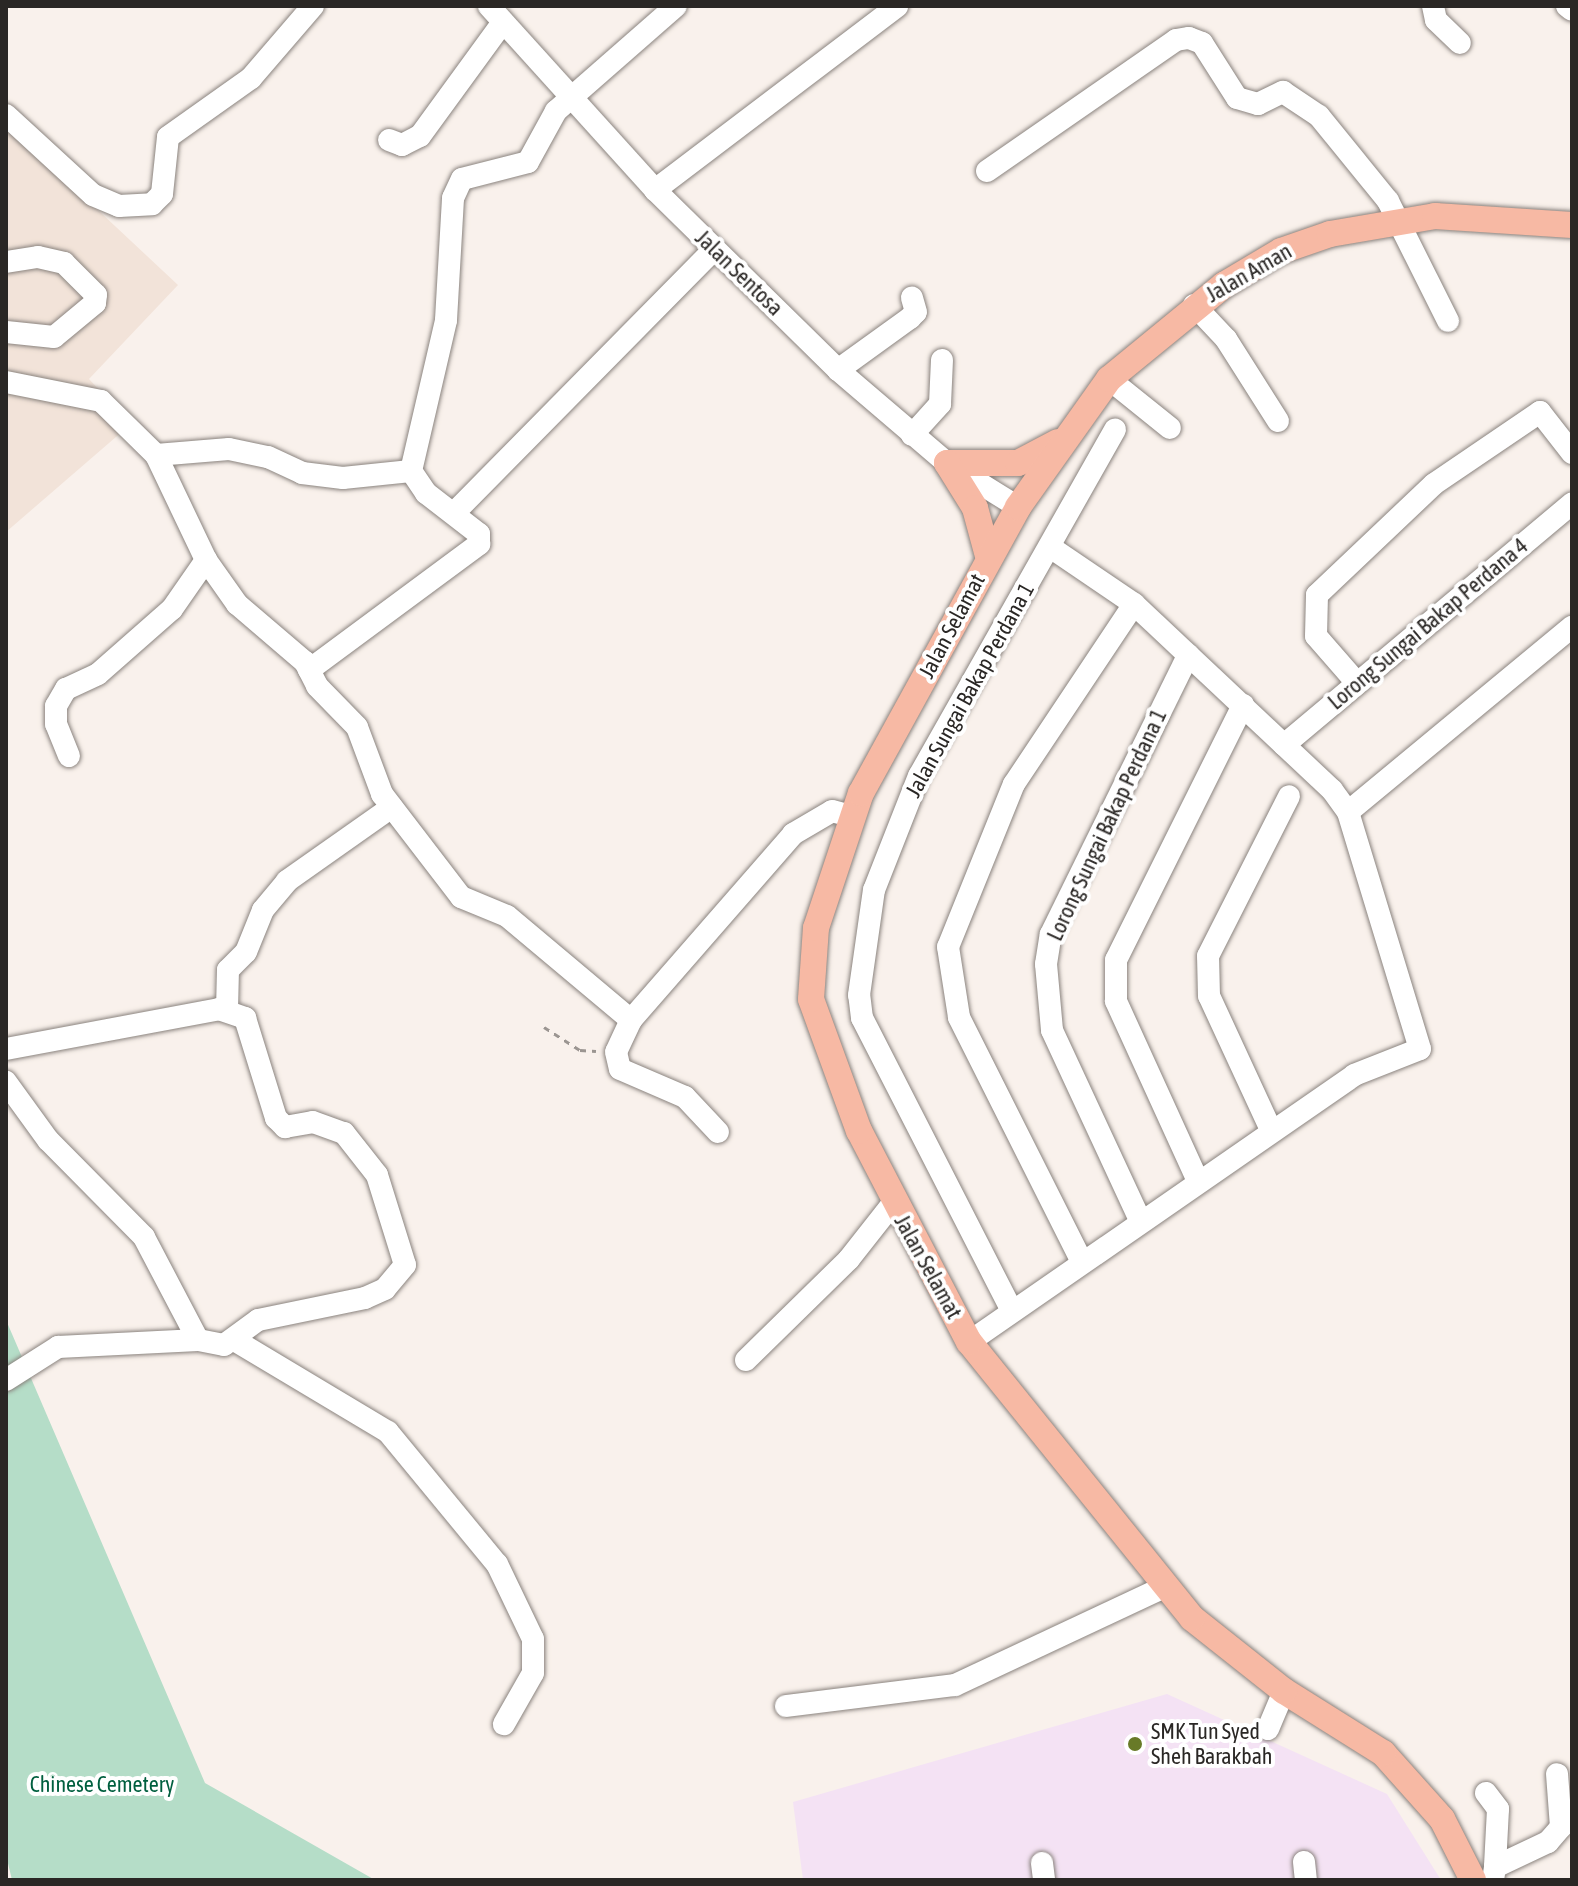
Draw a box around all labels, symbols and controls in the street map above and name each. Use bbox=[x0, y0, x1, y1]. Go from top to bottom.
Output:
street label: Jalan Sentosa bbox=[690, 225, 788, 321]
street label: Jalan Aman bbox=[1201, 238, 1297, 308]
street label: Lorong Sungai Bakap Perdana 4 bbox=[1323, 533, 1533, 715]
street label: Jalan Selamat bbox=[913, 569, 991, 683]
street label: Jalan Sungai Bakap Perdana 1 bbox=[900, 578, 1040, 802]
street label: Lorong Sungai Bakap Perdana 1 bbox=[1042, 705, 1172, 945]
street label: Jalan Selamat bbox=[889, 1210, 967, 1324]
place label: SMK Tun Syed Sheh Barakbah bbox=[1151, 1718, 1273, 1770]
marker: SMK Tun Syed Sheh Barakbah bbox=[1126, 1735, 1144, 1753]
park label: Chinese Cemetery bbox=[30, 1772, 174, 1798]

